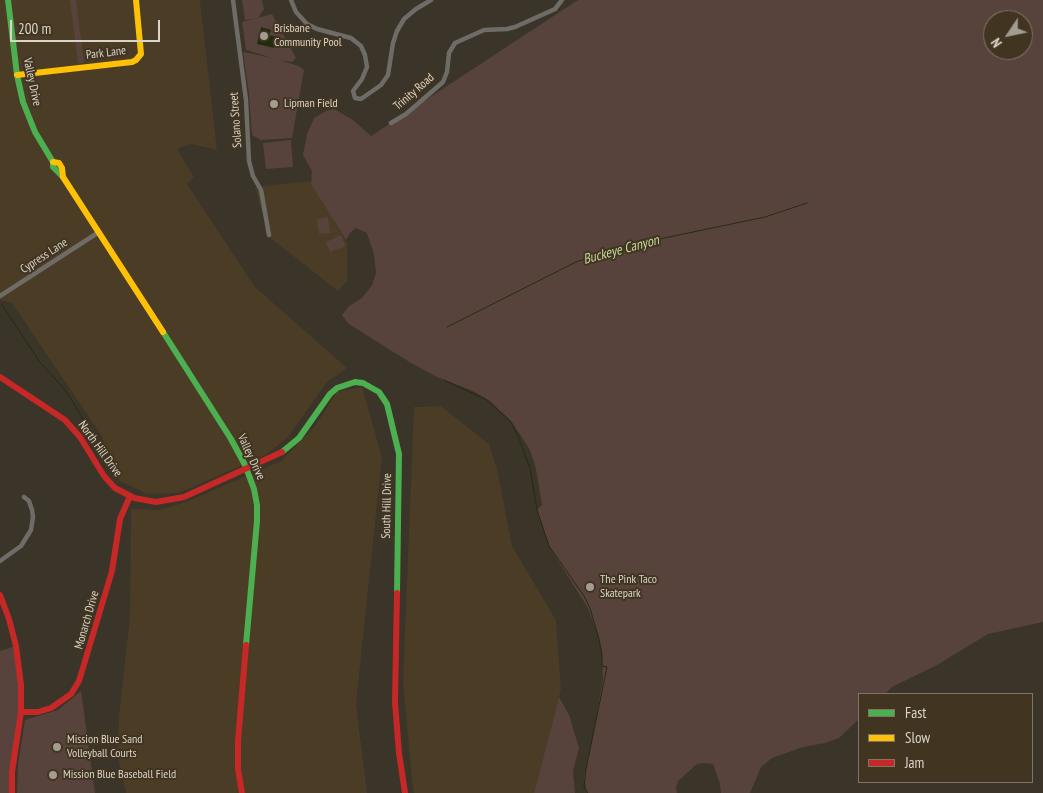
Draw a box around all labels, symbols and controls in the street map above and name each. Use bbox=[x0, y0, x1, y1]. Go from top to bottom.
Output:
scale bar bbox=[12, 10, 162, 42]
north arrow bbox=[983, 10, 1033, 60]
text: 200 m bbox=[18, 19, 51, 38]
place label: Brisbane Community Pool bbox=[274, 22, 342, 50]
marker: Brisbane Community Pool bbox=[258, 30, 270, 42]
text: N bbox=[987, 35, 1006, 51]
street label: Park Lane bbox=[85, 43, 127, 63]
street label: Valley Drive bbox=[20, 57, 44, 107]
street label: Trinity Road bbox=[391, 71, 437, 113]
street label: Solano Street bbox=[227, 92, 245, 148]
place label: Lipman Field bbox=[284, 97, 338, 111]
marker: Lipman Field bbox=[268, 98, 280, 110]
water label: Buckeye Canyon bbox=[581, 232, 661, 268]
street label: Cypress Lane bbox=[18, 235, 70, 277]
street label: North Hill Drive bbox=[75, 418, 125, 480]
street label: Valley Drive bbox=[234, 432, 268, 482]
street label: South Hill Drive bbox=[379, 473, 395, 539]
place label: The Pink Taco Skatepark bbox=[600, 573, 657, 601]
marker: The Pink Taco Skatepark bbox=[584, 581, 596, 593]
street label: Monarch Drive bbox=[72, 589, 102, 651]
legend bbox=[858, 693, 1033, 783]
text: Fast bbox=[905, 703, 926, 722]
text: Slow bbox=[905, 728, 930, 747]
place label: Mission Blue Sand Volleyball Courts bbox=[67, 733, 143, 761]
marker: Mission Blue Sand Volleyball Courts bbox=[51, 741, 63, 753]
text: Jam bbox=[905, 753, 924, 772]
place label: Mission Blue Baseball Field bbox=[63, 768, 176, 782]
marker: Mission Blue Baseball Field bbox=[47, 769, 59, 781]

